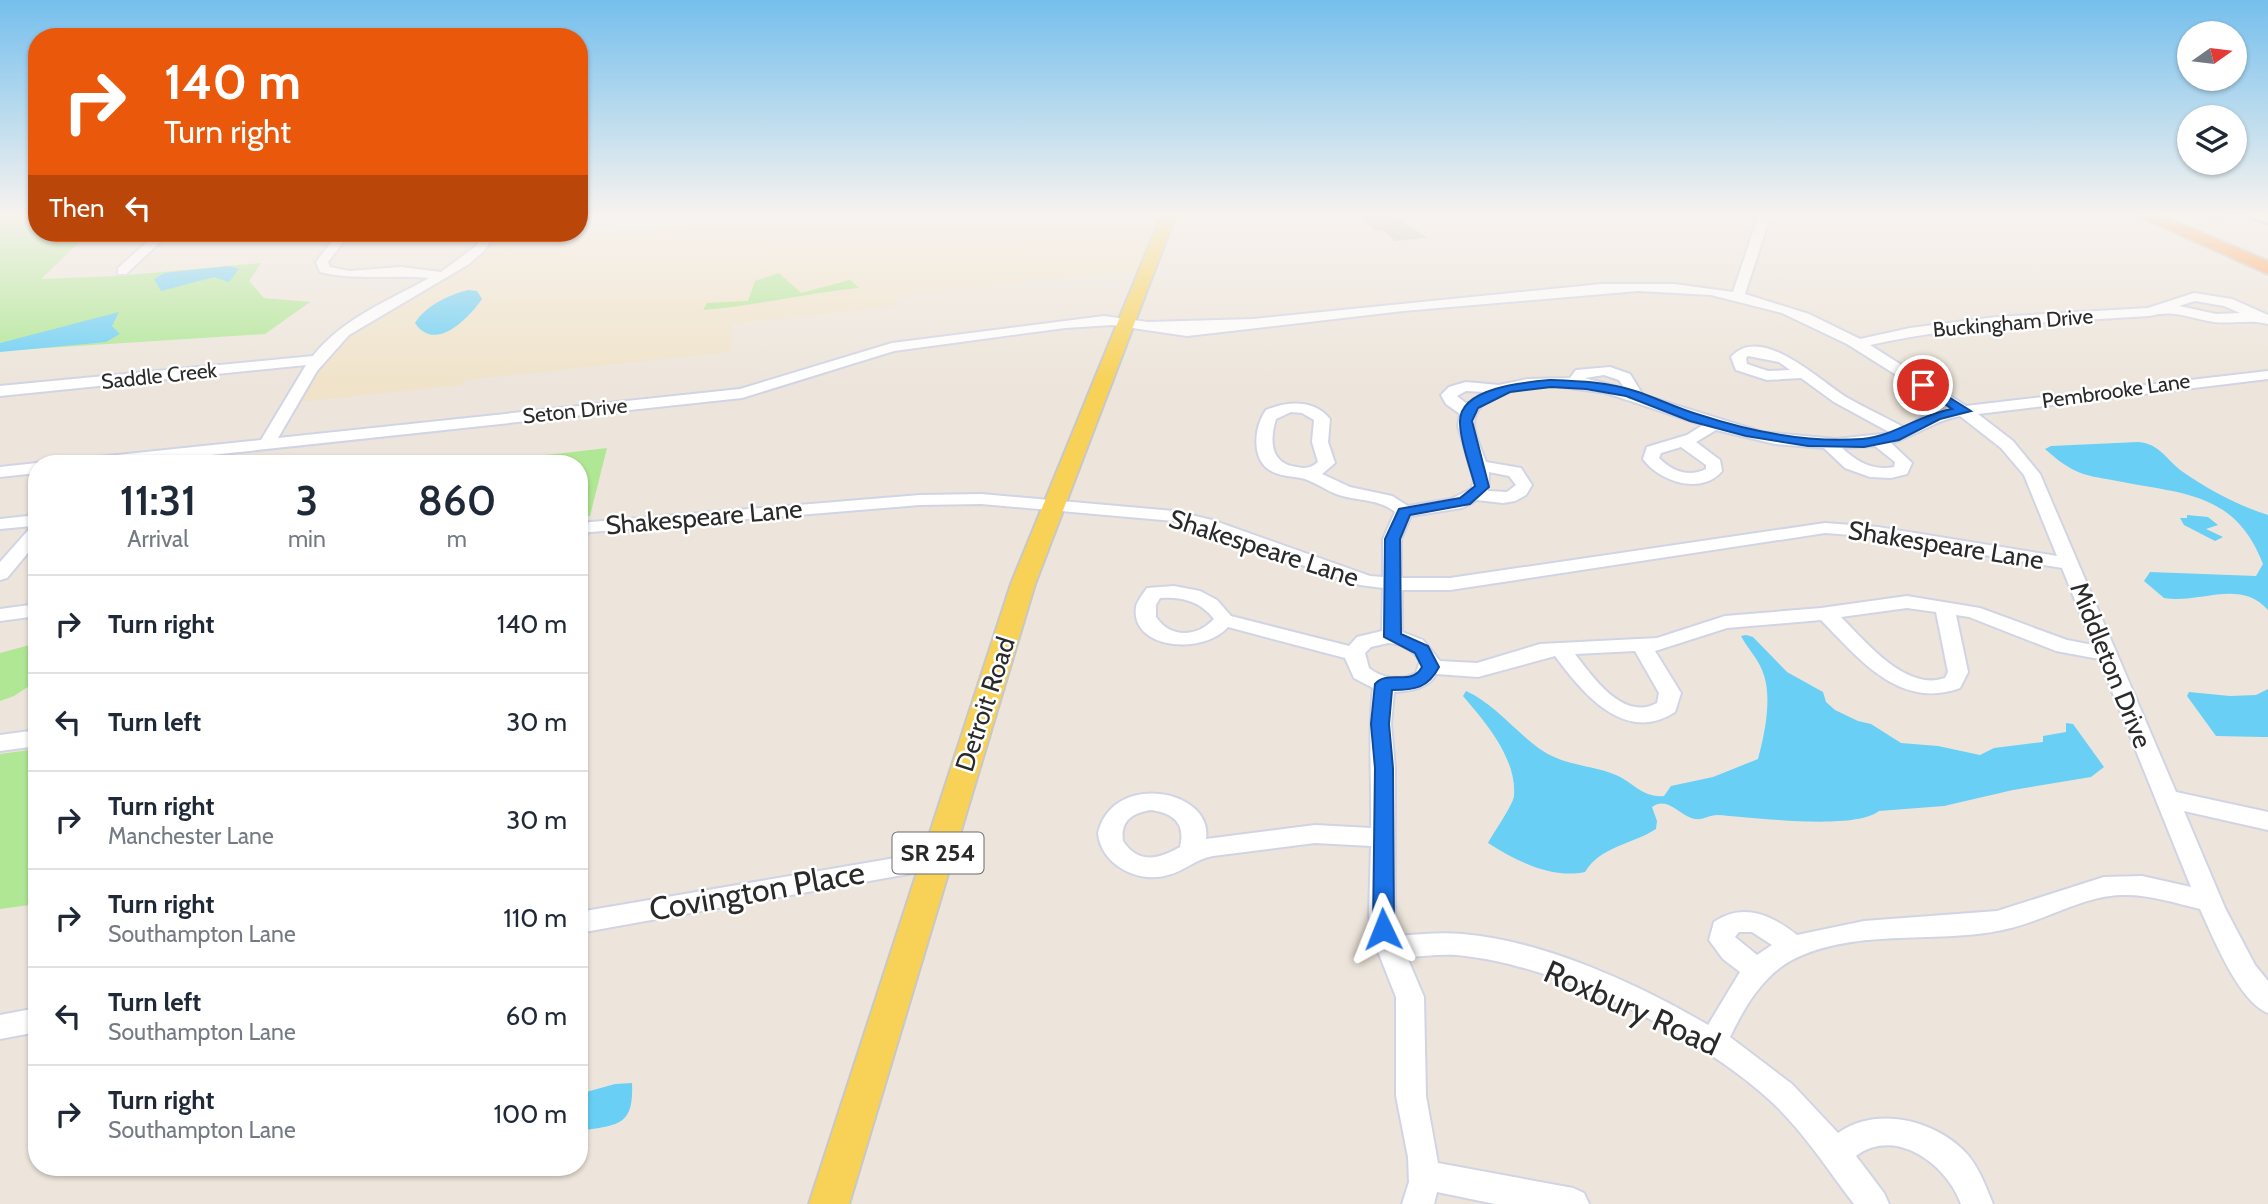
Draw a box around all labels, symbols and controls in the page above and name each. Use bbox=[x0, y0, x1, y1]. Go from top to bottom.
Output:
north arrow bbox=[2177, 21, 2247, 91]
map controls bbox=[2177, 21, 2247, 175]
text: 140 m bbox=[164, 52, 301, 111]
icon: right bbox=[49, 56, 140, 147]
button: layers bbox=[2177, 105, 2247, 175]
text: Turn right bbox=[164, 112, 291, 151]
icon: left bbox=[119, 189, 157, 227]
text: Then bbox=[49, 192, 105, 224]
street label: Buckingham Drive bbox=[1932, 303, 2094, 342]
pin bbox=[1893, 355, 1953, 415]
street label: Saddle Creek bbox=[100, 357, 219, 394]
icon: arrive bbox=[1904, 366, 1942, 404]
street label: Pembrooke Lane bbox=[2040, 368, 2192, 413]
street label: Seton Drive bbox=[521, 393, 629, 428]
text: 11:31 bbox=[120, 474, 196, 526]
text: 3 bbox=[296, 474, 318, 526]
text: 860 bbox=[418, 474, 496, 526]
street label: Shakespeare Lane bbox=[604, 492, 804, 542]
street label: Shakespeare Lane bbox=[1165, 502, 1363, 594]
street label: Shakespeare Lane bbox=[1846, 514, 2046, 576]
text: Arrival bbox=[127, 525, 189, 553]
text: min bbox=[288, 525, 326, 553]
text: m bbox=[447, 525, 467, 553]
street label: Middleton Drive bbox=[2063, 577, 2159, 753]
icon: right bbox=[49, 605, 87, 643]
text: Turn right bbox=[108, 608, 214, 640]
text: 140 m bbox=[497, 608, 567, 640]
street label: Detroit Road bbox=[948, 633, 1022, 775]
icon: left bbox=[49, 703, 87, 741]
text: Turn left bbox=[108, 706, 201, 738]
text: 30 m bbox=[506, 706, 567, 738]
text: Turn right bbox=[108, 790, 214, 822]
icon: right bbox=[49, 801, 87, 839]
text: 30 m bbox=[506, 804, 567, 836]
text: Manchester Lane bbox=[108, 822, 274, 850]
road number: SR 254 bbox=[892, 832, 984, 874]
street label: Covington Place bbox=[646, 852, 868, 929]
text: Turn right bbox=[108, 888, 214, 920]
position arrow bbox=[1346, 892, 1420, 966]
icon: right bbox=[49, 899, 87, 937]
text: 110 m bbox=[503, 902, 567, 934]
text: Southampton Lane bbox=[108, 920, 296, 948]
street label: Roxbury Road bbox=[1538, 951, 1726, 1064]
text: Turn left bbox=[108, 986, 201, 1018]
icon: left bbox=[49, 997, 87, 1035]
text: 60 m bbox=[505, 1000, 567, 1032]
text: Southampton Lane bbox=[108, 1018, 296, 1046]
text: Turn right bbox=[108, 1084, 214, 1116]
icon: right bbox=[49, 1095, 87, 1133]
text: 100 m bbox=[494, 1098, 567, 1130]
text: Southampton Lane bbox=[108, 1116, 296, 1144]

